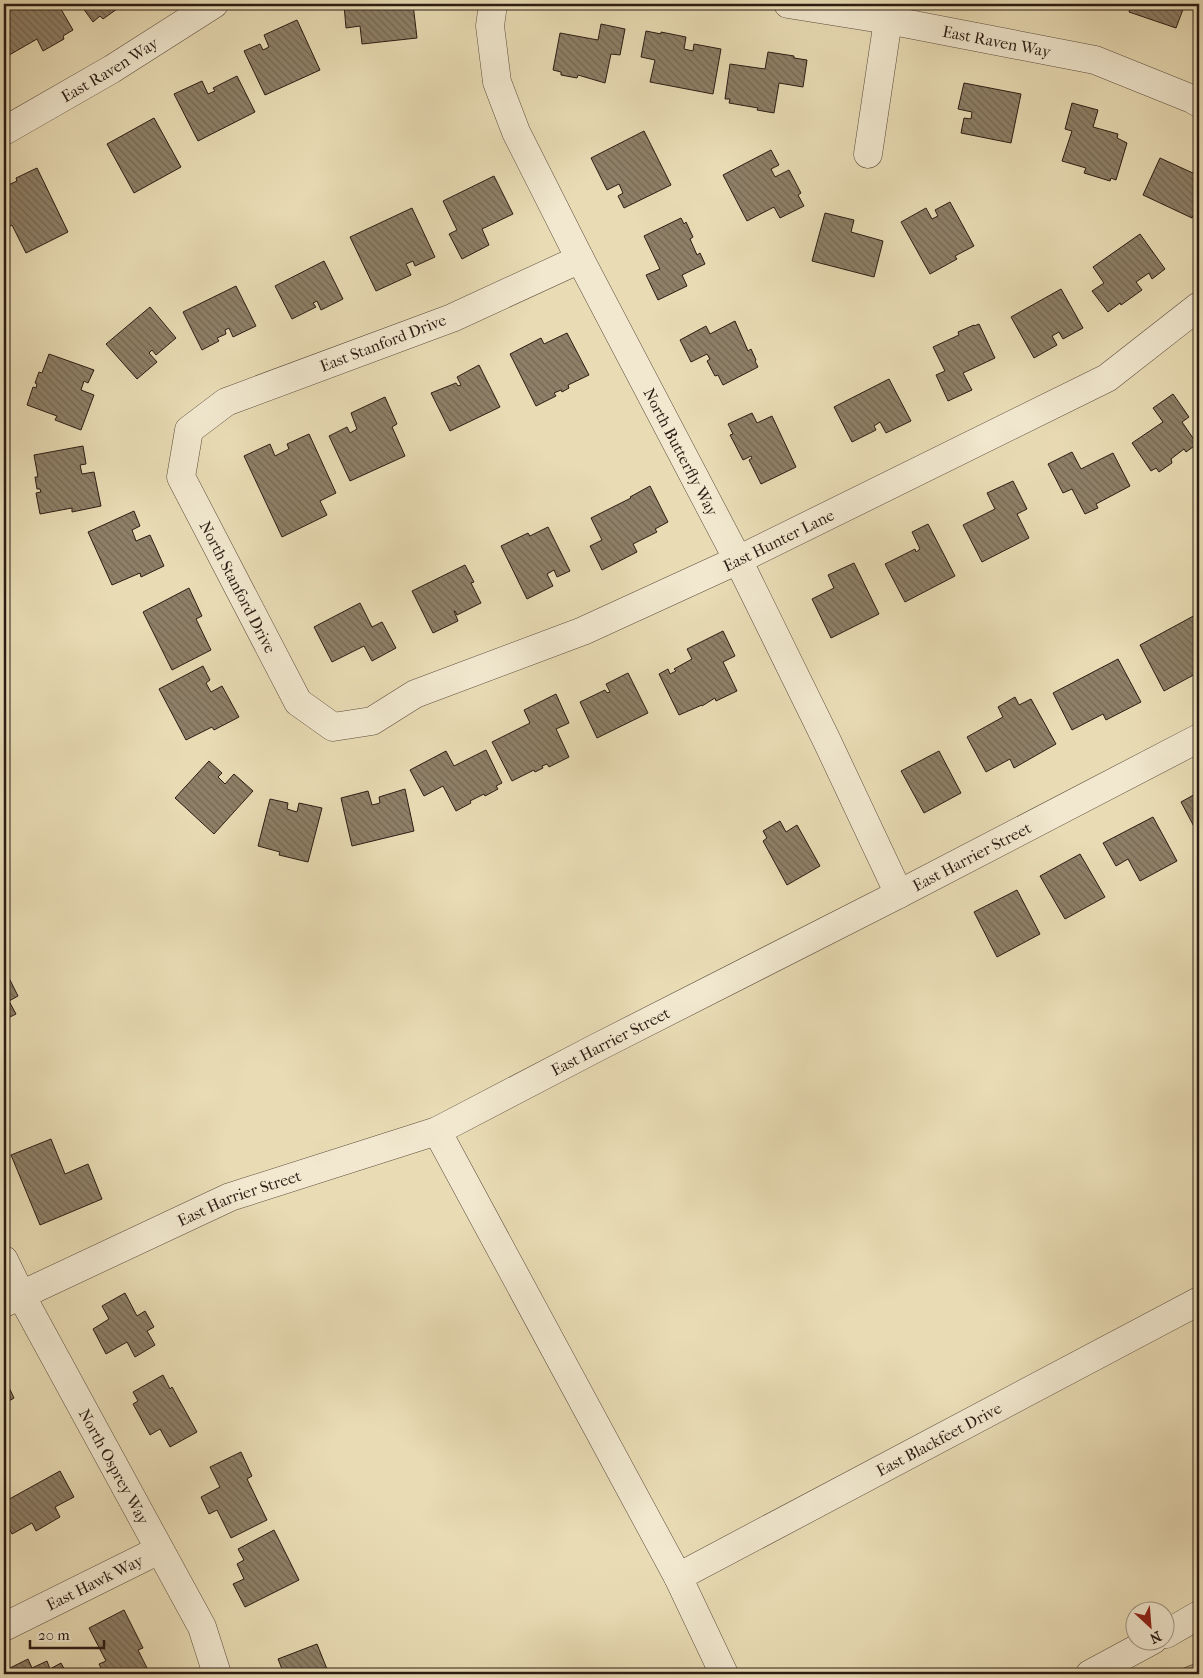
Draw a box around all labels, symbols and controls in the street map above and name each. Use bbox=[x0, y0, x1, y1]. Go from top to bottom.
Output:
street label: East Raven Way bbox=[941, 21, 1053, 61]
street label: East Raven Way bbox=[57, 33, 162, 106]
street label: East Stanford Drive bbox=[317, 310, 449, 376]
street label: North Butterfly Way bbox=[640, 384, 723, 519]
street label: East Hunter Lane bbox=[720, 505, 837, 575]
street label: North Stanford Drive bbox=[196, 518, 280, 656]
street label: East Harrier Street bbox=[909, 817, 1034, 895]
street label: East Harrier Street bbox=[548, 1003, 673, 1079]
street label: East Harrier Street bbox=[174, 1165, 304, 1230]
street label: East Blackfeet Drive bbox=[873, 1398, 1005, 1480]
street label: North Osprey Way bbox=[75, 1405, 154, 1528]
street label: East Hawk Way bbox=[43, 1550, 146, 1614]
north arrow bbox=[1126, 1600, 1176, 1650]
scale bar bbox=[30, 1618, 104, 1650]
text: 20 m bbox=[38, 1626, 70, 1644]
text: N bbox=[1147, 1627, 1164, 1647]

